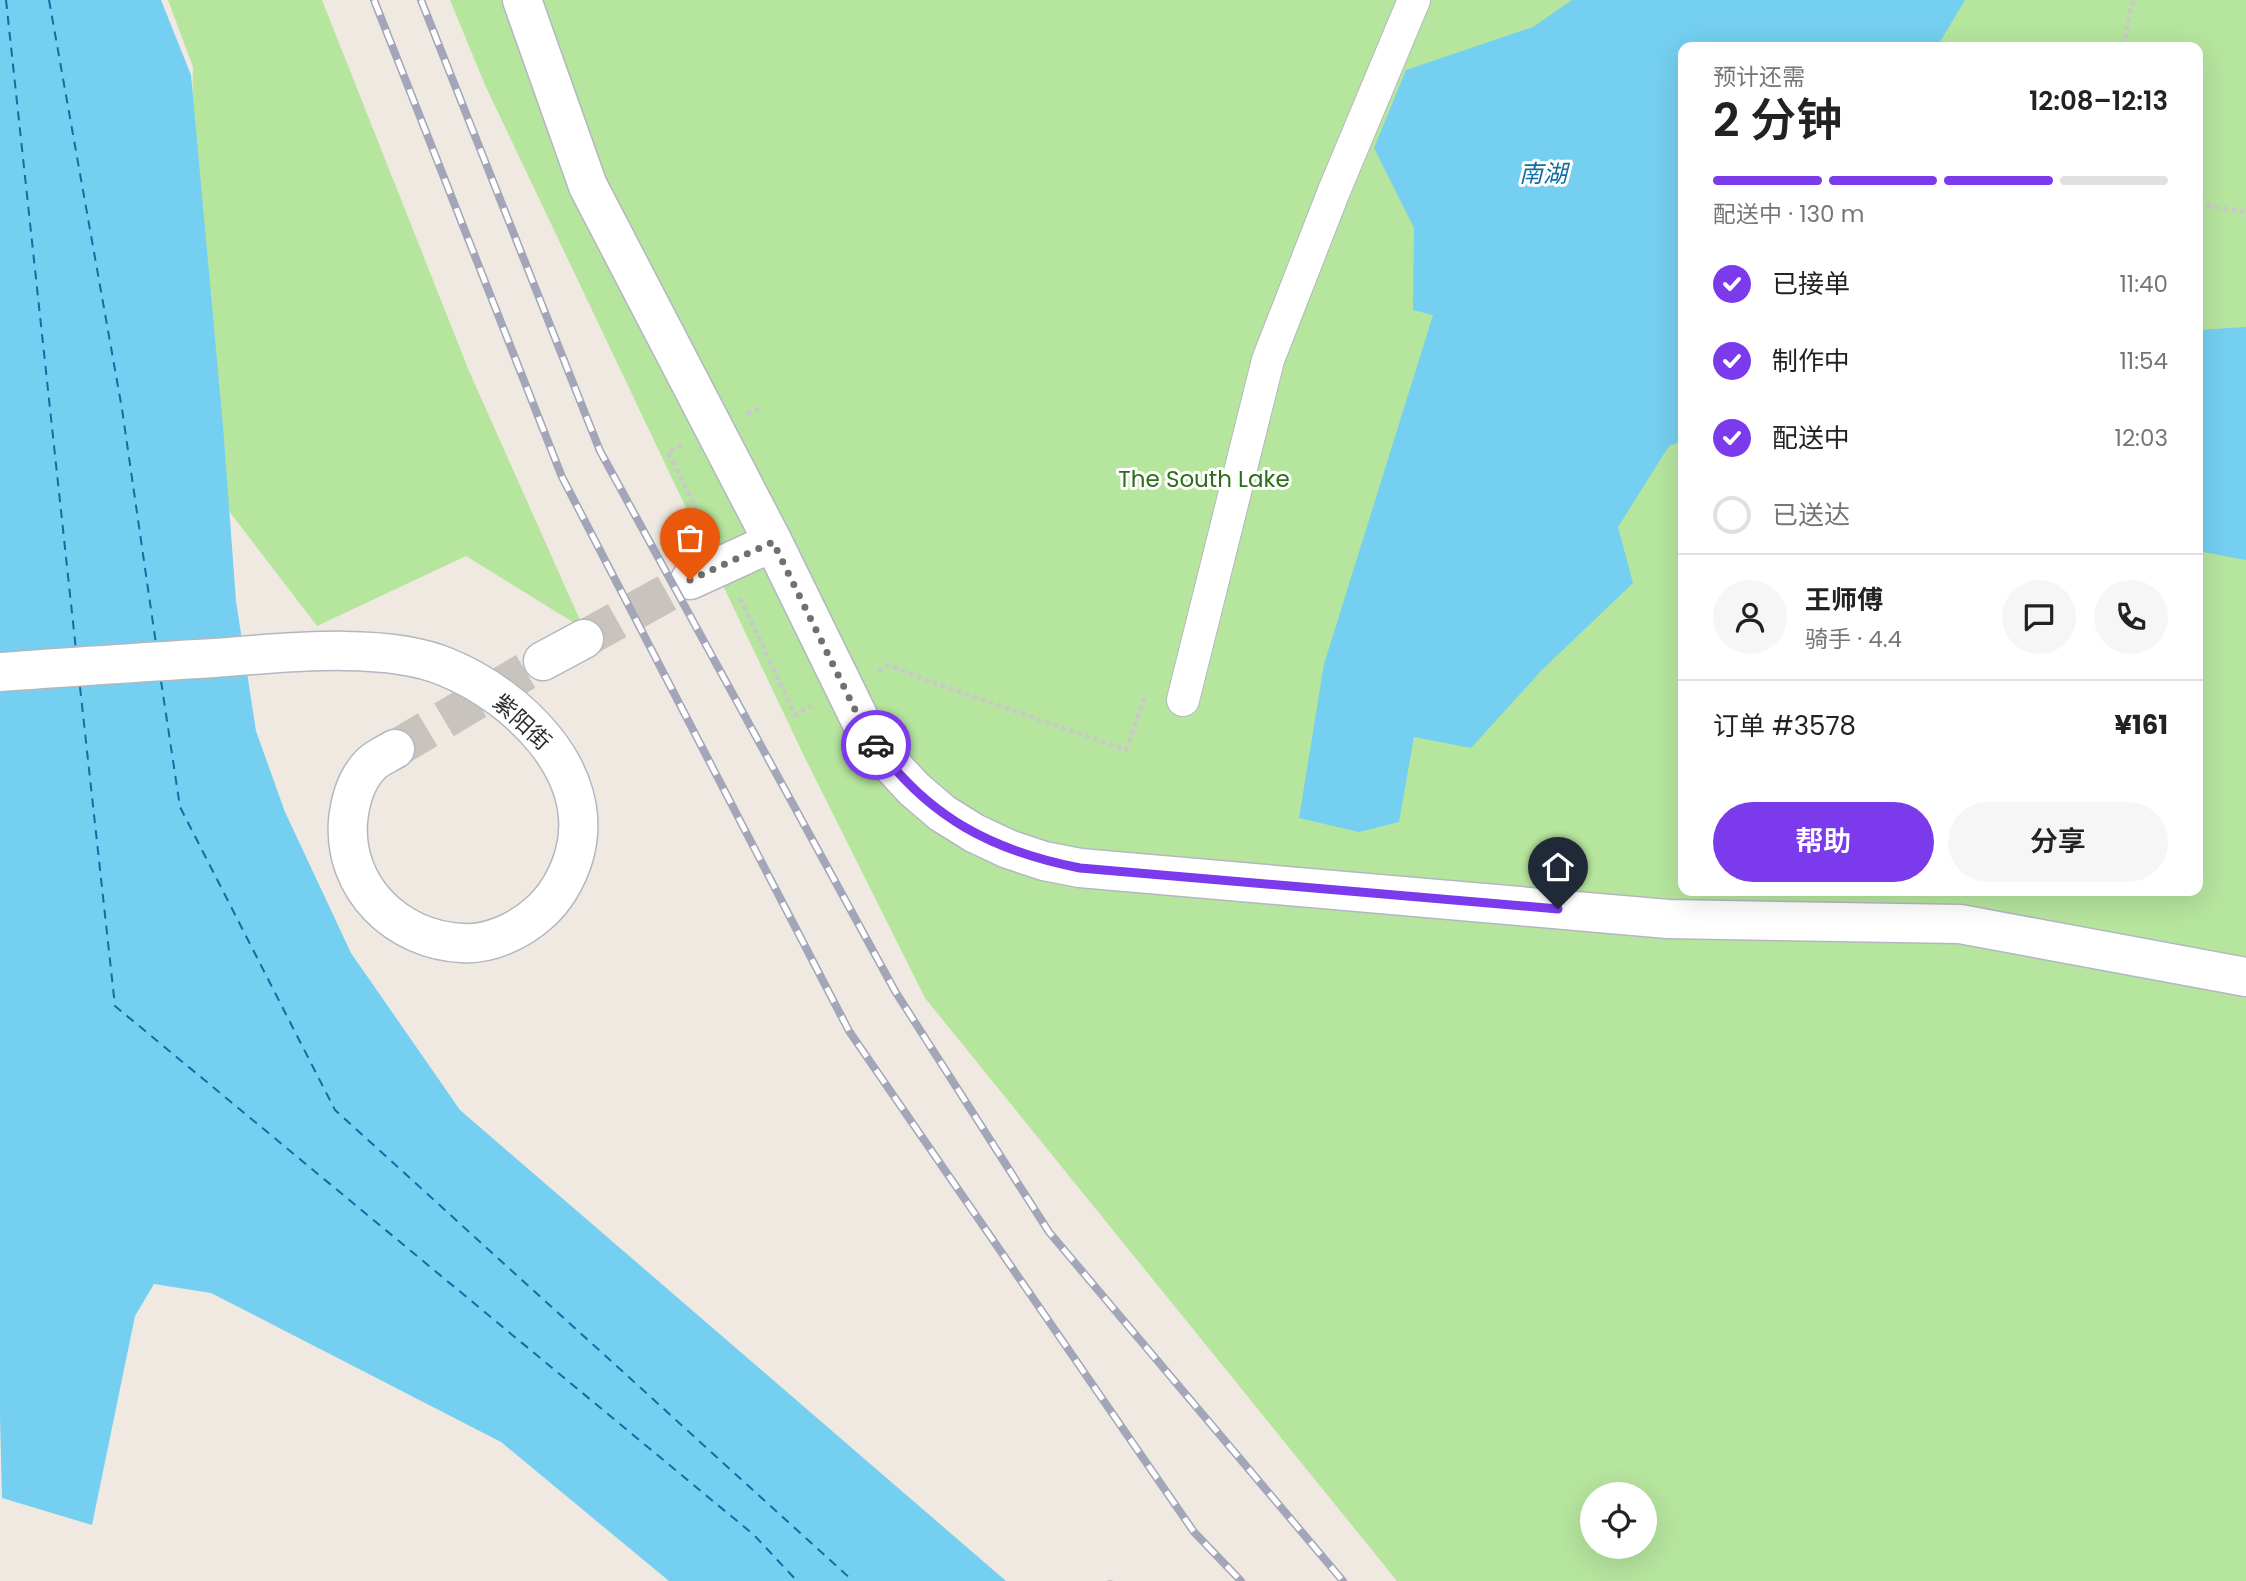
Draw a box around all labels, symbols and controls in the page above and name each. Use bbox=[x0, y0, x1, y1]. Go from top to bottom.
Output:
text: 预计还需 bbox=[1713, 61, 1805, 93]
text: 12:08–12:13 bbox=[2029, 83, 2168, 119]
text: 2 分钟 bbox=[1713, 88, 1842, 152]
water label: 南湖 bbox=[1519, 157, 1571, 190]
text: 配送中 · 130 m bbox=[1713, 198, 1864, 230]
icon: check bbox=[1713, 265, 1751, 303]
text: 已接单 bbox=[1772, 266, 1850, 302]
text: 11:40 bbox=[2119, 268, 2168, 300]
icon: check bbox=[1713, 342, 1751, 380]
text: 制作中 bbox=[1772, 343, 1850, 379]
text: 11:54 bbox=[2119, 345, 2168, 377]
icon: check bbox=[1713, 419, 1751, 457]
text: 配送中 bbox=[1772, 420, 1850, 456]
text: 12:03 bbox=[2115, 422, 2168, 454]
park label: The South Lake bbox=[1118, 463, 1290, 495]
text: 已送达 bbox=[1772, 497, 1850, 533]
pin bbox=[660, 508, 720, 580]
icon: bag bbox=[671, 519, 709, 557]
button: person bbox=[1713, 580, 1787, 654]
button: chat bbox=[2002, 580, 2076, 654]
button: phone bbox=[2094, 580, 2168, 654]
text: 王师傅 bbox=[1805, 582, 1883, 618]
text: 骑手 · 4.4 bbox=[1805, 623, 1902, 655]
street label: 紫阳街 bbox=[486, 687, 558, 757]
text: ¥161 bbox=[2114, 707, 2168, 743]
text: 订单 #3578 bbox=[1713, 708, 1856, 744]
courier bbox=[841, 710, 911, 780]
icon: car bbox=[857, 726, 895, 764]
button: 帮助 bbox=[1713, 802, 1934, 882]
button: 分享 bbox=[1948, 802, 2168, 882]
pin bbox=[1528, 837, 1588, 909]
icon: home bbox=[1539, 848, 1577, 886]
map controls bbox=[1580, 1482, 1657, 1559]
button: locate bbox=[1580, 1482, 1657, 1559]

